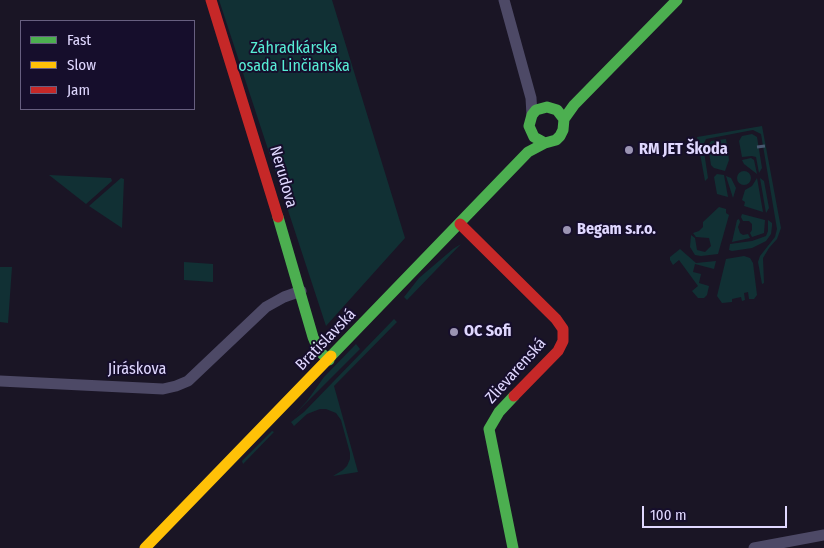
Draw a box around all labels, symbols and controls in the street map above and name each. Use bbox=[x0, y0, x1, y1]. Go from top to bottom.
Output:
legend bbox=[20, 20, 195, 110]
text: Fast bbox=[67, 31, 91, 49]
park label: Záhradkárska osada Linčianska bbox=[238, 39, 350, 77]
text: Slow bbox=[67, 56, 96, 74]
text: Jam bbox=[67, 81, 90, 99]
place label: RM JET Škoda bbox=[639, 140, 728, 160]
street label: Nerudova bbox=[265, 144, 301, 210]
marker: RM JET Škoda bbox=[623, 144, 635, 156]
place label: Begam s.r.o. bbox=[577, 220, 656, 240]
marker: Begam s.r.o. bbox=[561, 224, 573, 236]
street label: Bratislavská bbox=[292, 305, 360, 375]
place label: OC Sofi bbox=[464, 322, 511, 342]
marker: OC Sofi bbox=[448, 326, 460, 338]
street label: Zlievarenská bbox=[482, 334, 550, 408]
street label: Jiráskova bbox=[108, 360, 166, 380]
scale bar bbox=[644, 496, 789, 528]
text: 100 m bbox=[650, 506, 687, 524]

